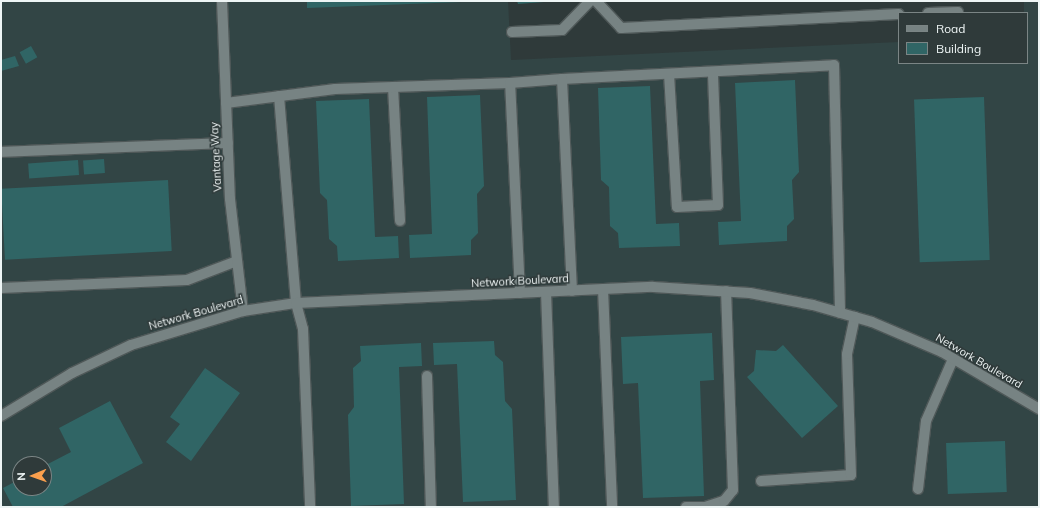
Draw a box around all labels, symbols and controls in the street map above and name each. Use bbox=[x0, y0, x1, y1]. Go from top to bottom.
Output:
legend bbox=[898, 12, 1028, 64]
text: Road bbox=[936, 21, 965, 36]
text: Building bbox=[936, 41, 981, 56]
street label: Vantage Way bbox=[208, 122, 224, 192]
street label: Network Boulevard bbox=[471, 272, 569, 290]
street label: Network Boulevard bbox=[147, 293, 245, 333]
street label: Network Boulevard bbox=[933, 331, 1025, 391]
north arrow bbox=[12, 456, 52, 496]
text: N bbox=[14, 472, 28, 481]

